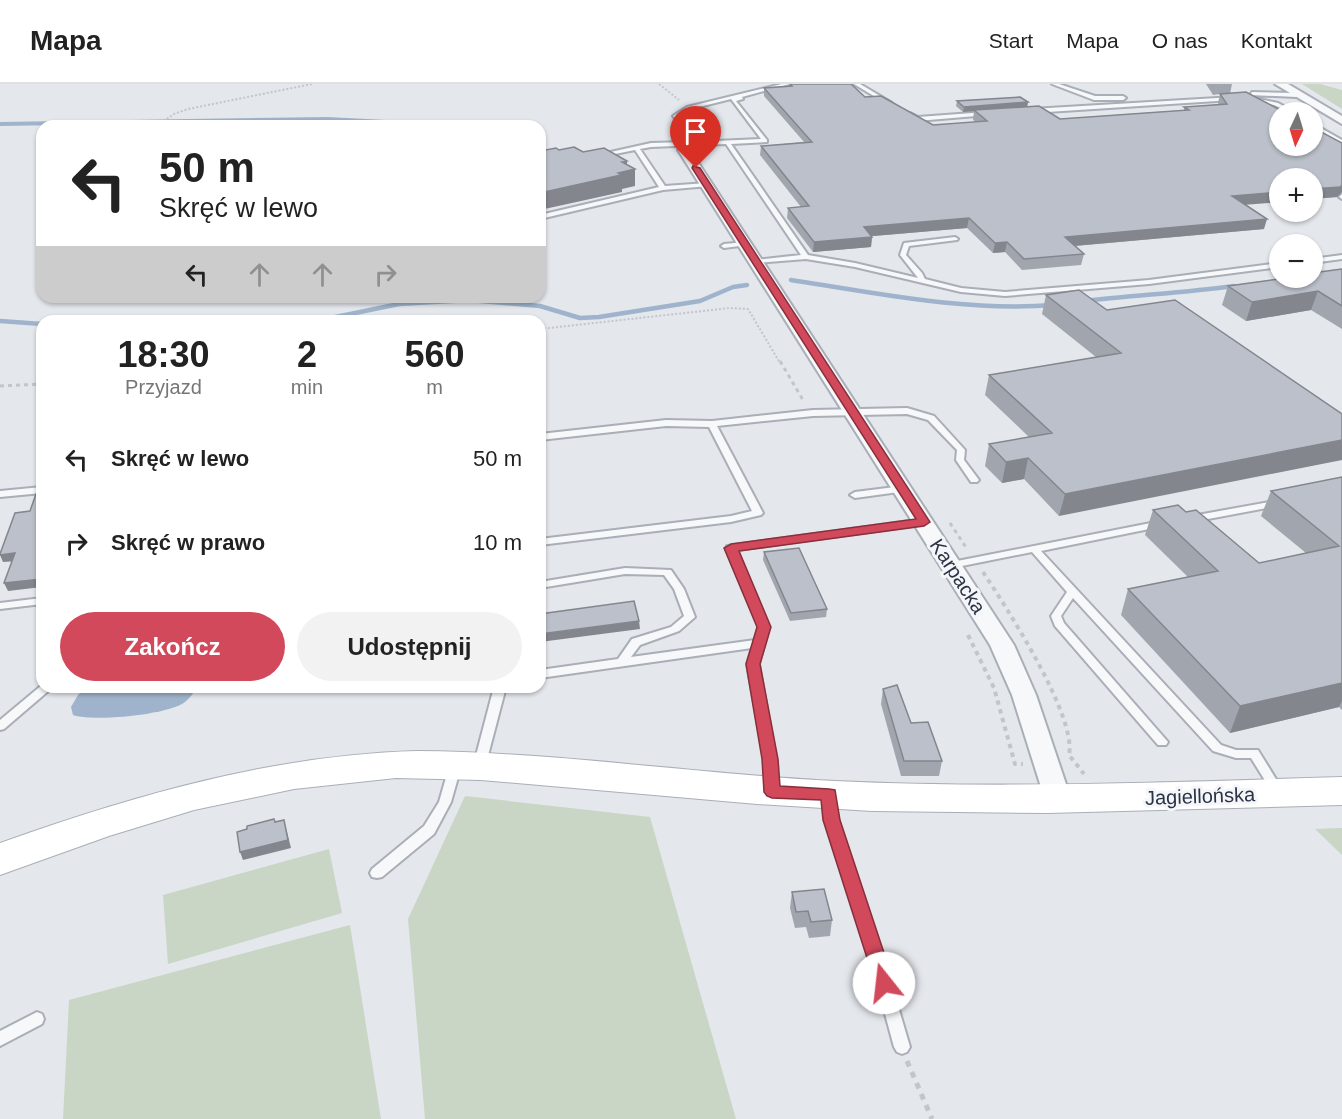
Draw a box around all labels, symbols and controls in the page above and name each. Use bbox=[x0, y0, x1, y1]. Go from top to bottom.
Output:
text: Mapa bbox=[30, 25, 102, 56]
text: Start bbox=[989, 29, 1033, 52]
text: Mapa bbox=[1066, 29, 1119, 52]
text: O nas bbox=[1152, 29, 1208, 52]
text: Kontakt bbox=[1241, 29, 1312, 52]
north arrow bbox=[1269, 102, 1323, 156]
map controls bbox=[1269, 102, 1323, 288]
pin bbox=[670, 106, 721, 168]
icon: arrive bbox=[679, 115, 712, 148]
icon: left bbox=[60, 144, 138, 222]
text: 50 m bbox=[159, 144, 255, 191]
button: + bbox=[1269, 168, 1323, 222]
text: Skręć w lewo bbox=[159, 193, 318, 223]
button: − bbox=[1269, 234, 1323, 288]
icon: left bbox=[180, 258, 213, 291]
icon: ahead bbox=[243, 258, 276, 291]
icon: ahead bbox=[306, 258, 339, 291]
icon: right bbox=[369, 258, 402, 291]
text: 18:30 bbox=[117, 334, 209, 375]
text: 2 bbox=[297, 334, 317, 375]
text: 560 bbox=[404, 334, 465, 375]
text: Przyjazd bbox=[125, 376, 202, 398]
text: min bbox=[291, 376, 323, 398]
text: m bbox=[426, 376, 443, 398]
icon: left bbox=[60, 443, 93, 476]
text: Skręć w lewo bbox=[111, 446, 249, 471]
text: 50 m bbox=[473, 446, 522, 471]
icon: right bbox=[60, 527, 93, 560]
text: Skręć w prawo bbox=[111, 530, 265, 555]
text: 10 m bbox=[473, 530, 522, 555]
street label: Karpacka bbox=[926, 535, 991, 618]
button: Zakończ bbox=[60, 612, 285, 681]
button: Udostępnij bbox=[297, 612, 522, 681]
street label: Jagiellońska bbox=[1145, 783, 1256, 809]
position arrow bbox=[852, 951, 916, 1015]

